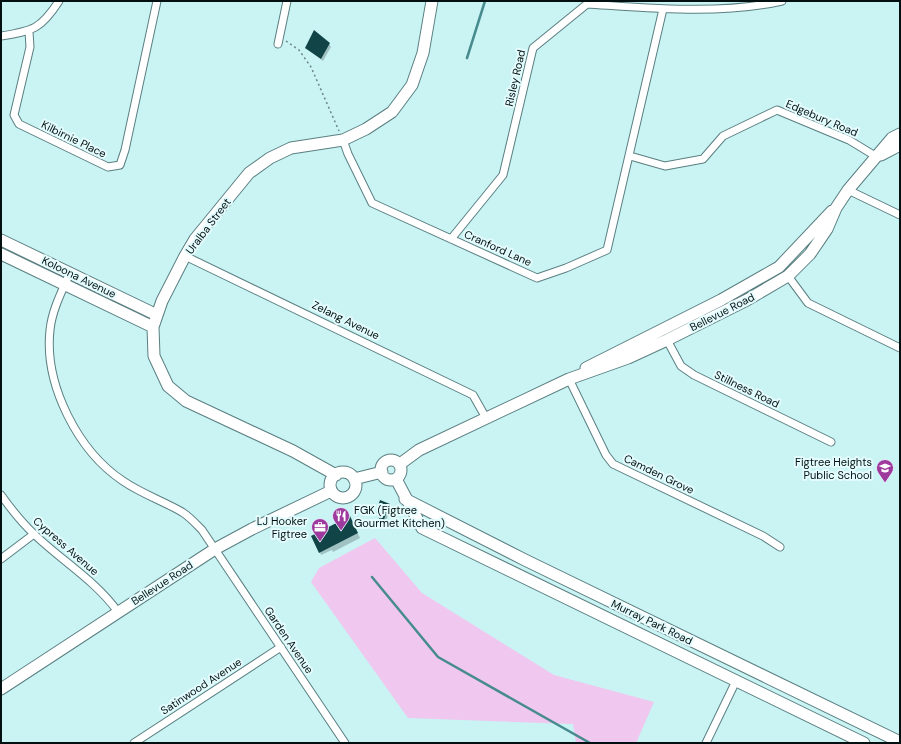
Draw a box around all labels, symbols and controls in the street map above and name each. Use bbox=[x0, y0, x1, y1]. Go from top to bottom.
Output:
street label: Risley Road bbox=[502, 48, 528, 108]
street label: Edgebury Road bbox=[784, 96, 860, 140]
street label: Kilbirnie Place bbox=[39, 117, 109, 161]
street label: Uralba Street bbox=[182, 195, 234, 257]
street label: Cranford Lane bbox=[462, 227, 534, 269]
street label: Koloona Avenue bbox=[40, 253, 118, 301]
street label: Bellevue Road bbox=[687, 290, 757, 334]
street label: Zelang Avenue bbox=[310, 298, 382, 342]
street label: Stillness Road bbox=[712, 367, 782, 411]
street label: Camden Grove bbox=[622, 451, 696, 497]
place label: Figtree Heights Public School bbox=[795, 455, 872, 482]
school or university icon: Figtree Heights Public School bbox=[875, 458, 895, 483]
place label: FGK (Figtree Gourmet Kitchen) bbox=[354, 503, 445, 530]
restaurant icon: FGK (Figtree Gourmet Kitchen) bbox=[331, 506, 351, 531]
street label: Cypress Avenue bbox=[30, 514, 102, 578]
place label: LJ Hooker Figtree bbox=[257, 514, 307, 541]
office icon: LJ Hooker Figtree bbox=[310, 517, 330, 542]
street label: Bellevue Road bbox=[129, 558, 196, 608]
street label: Murray Park Road bbox=[609, 596, 695, 648]
street label: Garden Avenue bbox=[261, 604, 317, 676]
street label: Satinwood Avenue bbox=[158, 655, 244, 717]

